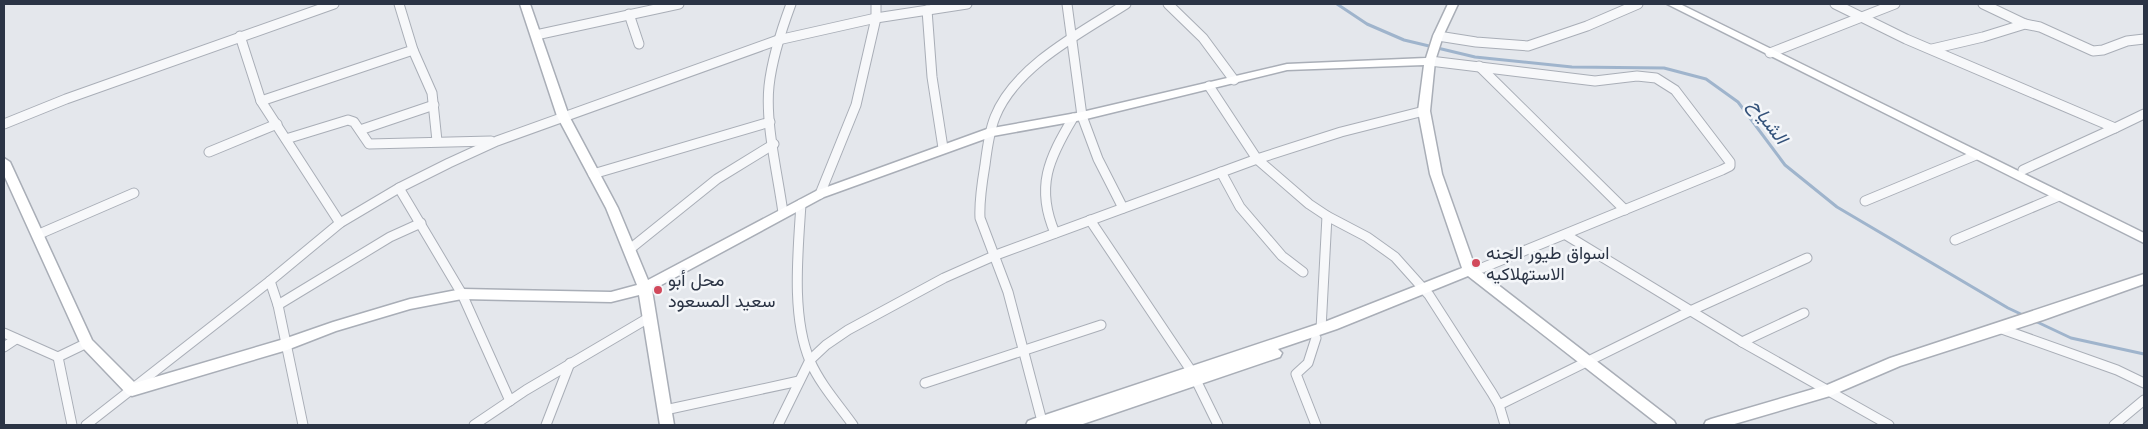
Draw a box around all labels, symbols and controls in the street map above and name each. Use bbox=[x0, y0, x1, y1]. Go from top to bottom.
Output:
water label: الشياح bbox=[1743, 95, 1794, 152]
place label: اسواق طيور الجنه الاستهلاكيه bbox=[1486, 243, 1609, 285]
marker: اسواق طيور الجنه الاستهلاكيه bbox=[1470, 257, 1482, 269]
place label: محل أبو سعيد المسعود bbox=[668, 270, 775, 312]
marker: محل أبو سعيد المسعود bbox=[652, 284, 664, 296]

